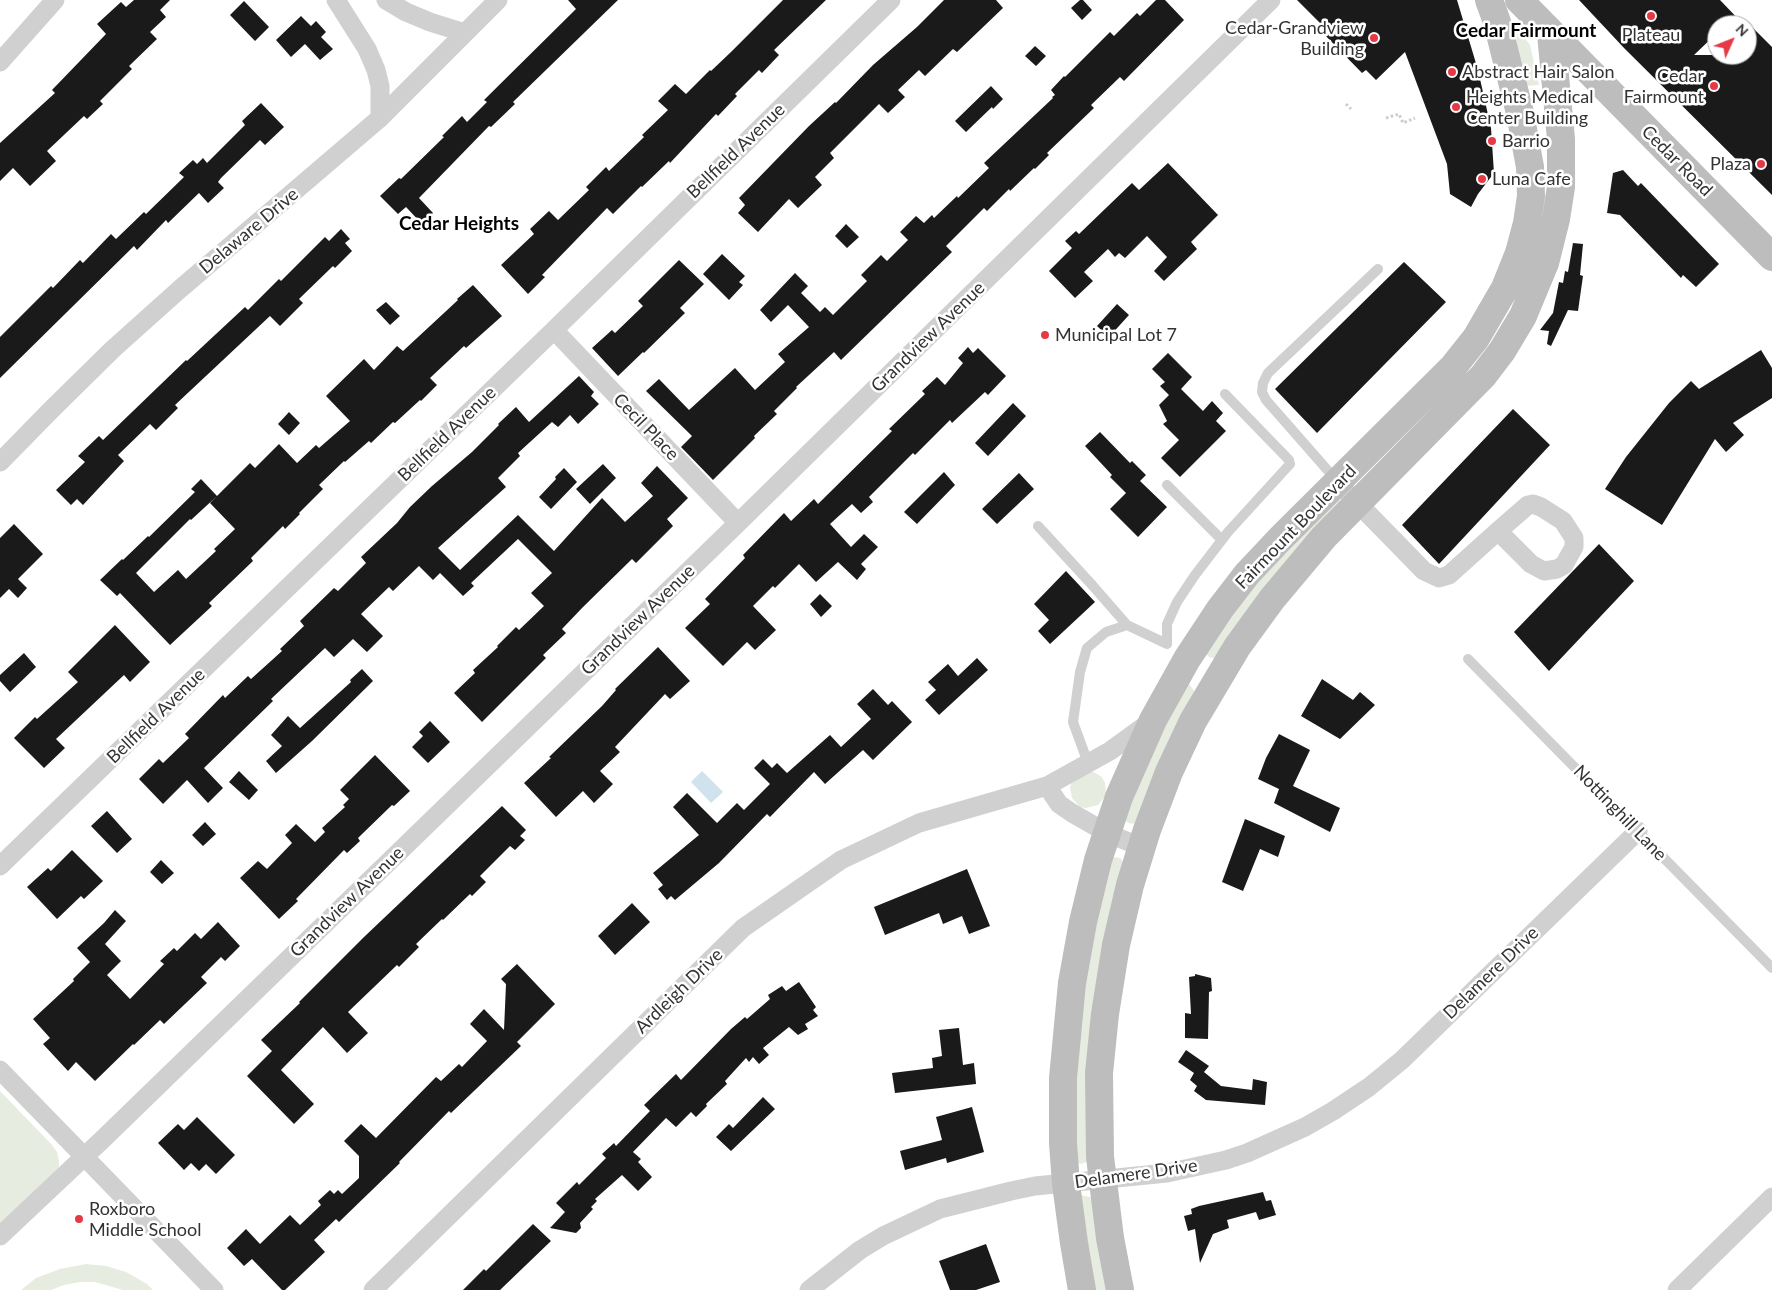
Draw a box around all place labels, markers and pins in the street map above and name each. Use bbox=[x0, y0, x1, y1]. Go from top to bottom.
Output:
marker: Plateau bbox=[1645, 10, 1657, 22]
place label: Cedar-Grandview Building bbox=[1225, 17, 1364, 59]
place label: Plateau bbox=[1622, 24, 1680, 46]
marker: Cedar-Grandview Building bbox=[1368, 32, 1380, 44]
place label: Abstract Hair Salon bbox=[1462, 61, 1614, 83]
place label: Cedar Fairmount bbox=[1624, 65, 1704, 108]
marker: Abstract Hair Salon bbox=[1446, 66, 1458, 78]
marker: Cedar Fairmount bbox=[1708, 80, 1720, 92]
place label: Heights Medical Center Building bbox=[1466, 86, 1594, 128]
marker: Heights Medical Center Building bbox=[1450, 101, 1462, 113]
place label: Barrio bbox=[1502, 130, 1550, 152]
marker: Barrio bbox=[1486, 135, 1498, 147]
place label: Plaza bbox=[1710, 153, 1751, 175]
marker: Plaza bbox=[1755, 158, 1767, 170]
place label: Luna Cafe bbox=[1492, 168, 1571, 190]
marker: Luna Cafe bbox=[1476, 173, 1488, 185]
place label: Municipal Lot 7 bbox=[1055, 324, 1177, 346]
marker: Municipal Lot 7 bbox=[1039, 329, 1051, 341]
place label: Roxboro Middle School bbox=[89, 1198, 201, 1240]
marker: Roxboro Middle School bbox=[73, 1213, 85, 1225]

